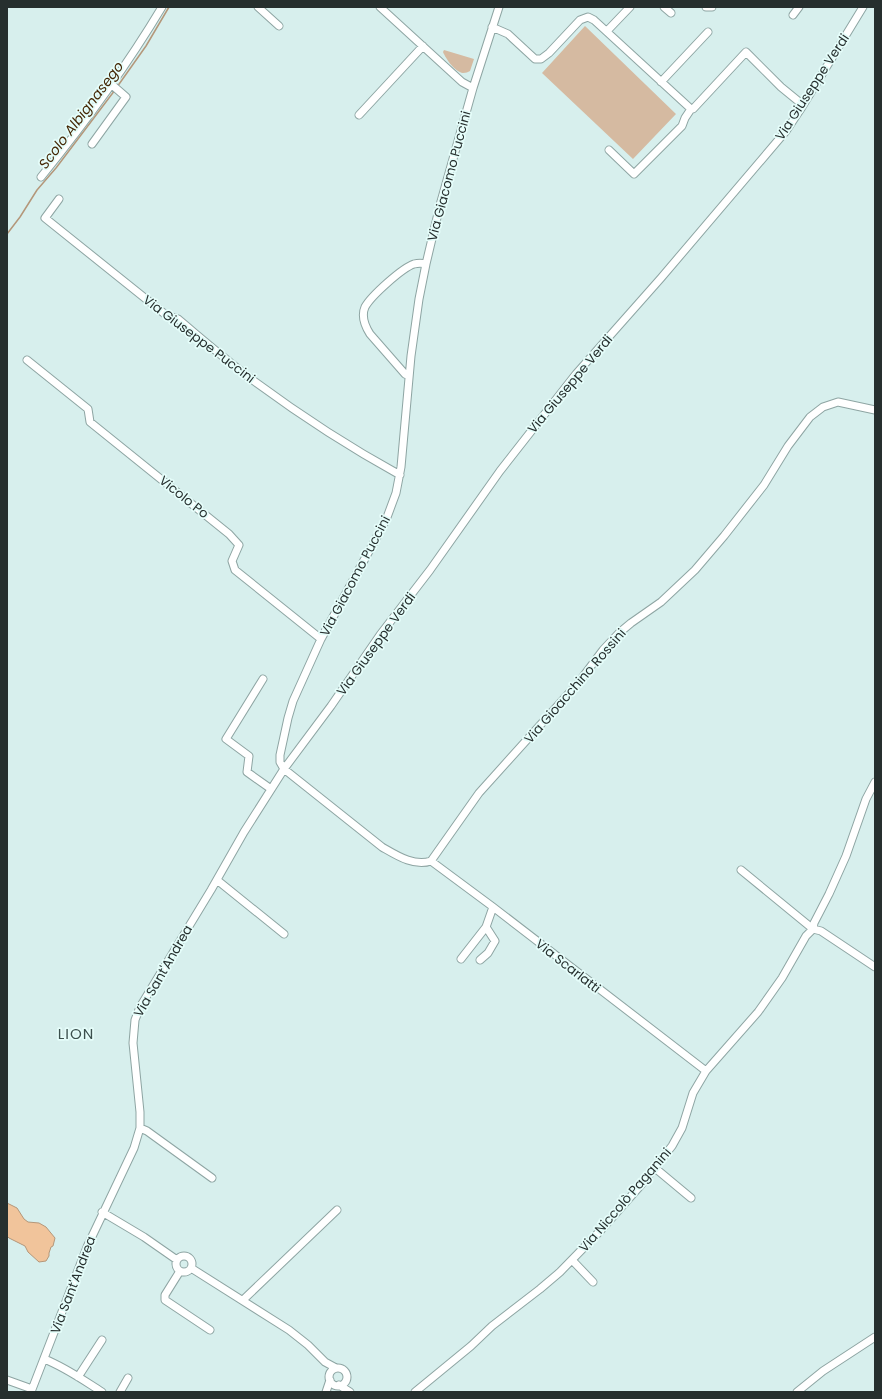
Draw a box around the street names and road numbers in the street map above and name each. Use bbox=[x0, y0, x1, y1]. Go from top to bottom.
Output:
street label: Via Giuseppe Verdi bbox=[770, 30, 854, 144]
street label: Via Giacomo Puccini bbox=[422, 109, 476, 243]
street label: Via Giuseppe Puccini bbox=[139, 290, 259, 388]
street label: Via Giuseppe Verdi bbox=[523, 331, 617, 437]
street label: Vicolo Po bbox=[155, 471, 213, 523]
street label: Via Giacomo Puccini bbox=[315, 512, 395, 640]
street label: Via Giuseppe Verdi bbox=[332, 588, 420, 700]
street label: Via Gioacchino Rossini bbox=[520, 624, 630, 748]
street label: Via Sant'Andrea bbox=[129, 921, 197, 1021]
street label: Via Scarlatti bbox=[531, 934, 605, 998]
street label: Via Niccolò Paganini bbox=[574, 1144, 676, 1256]
street label: Via Sant'Andrea bbox=[46, 1233, 100, 1337]

